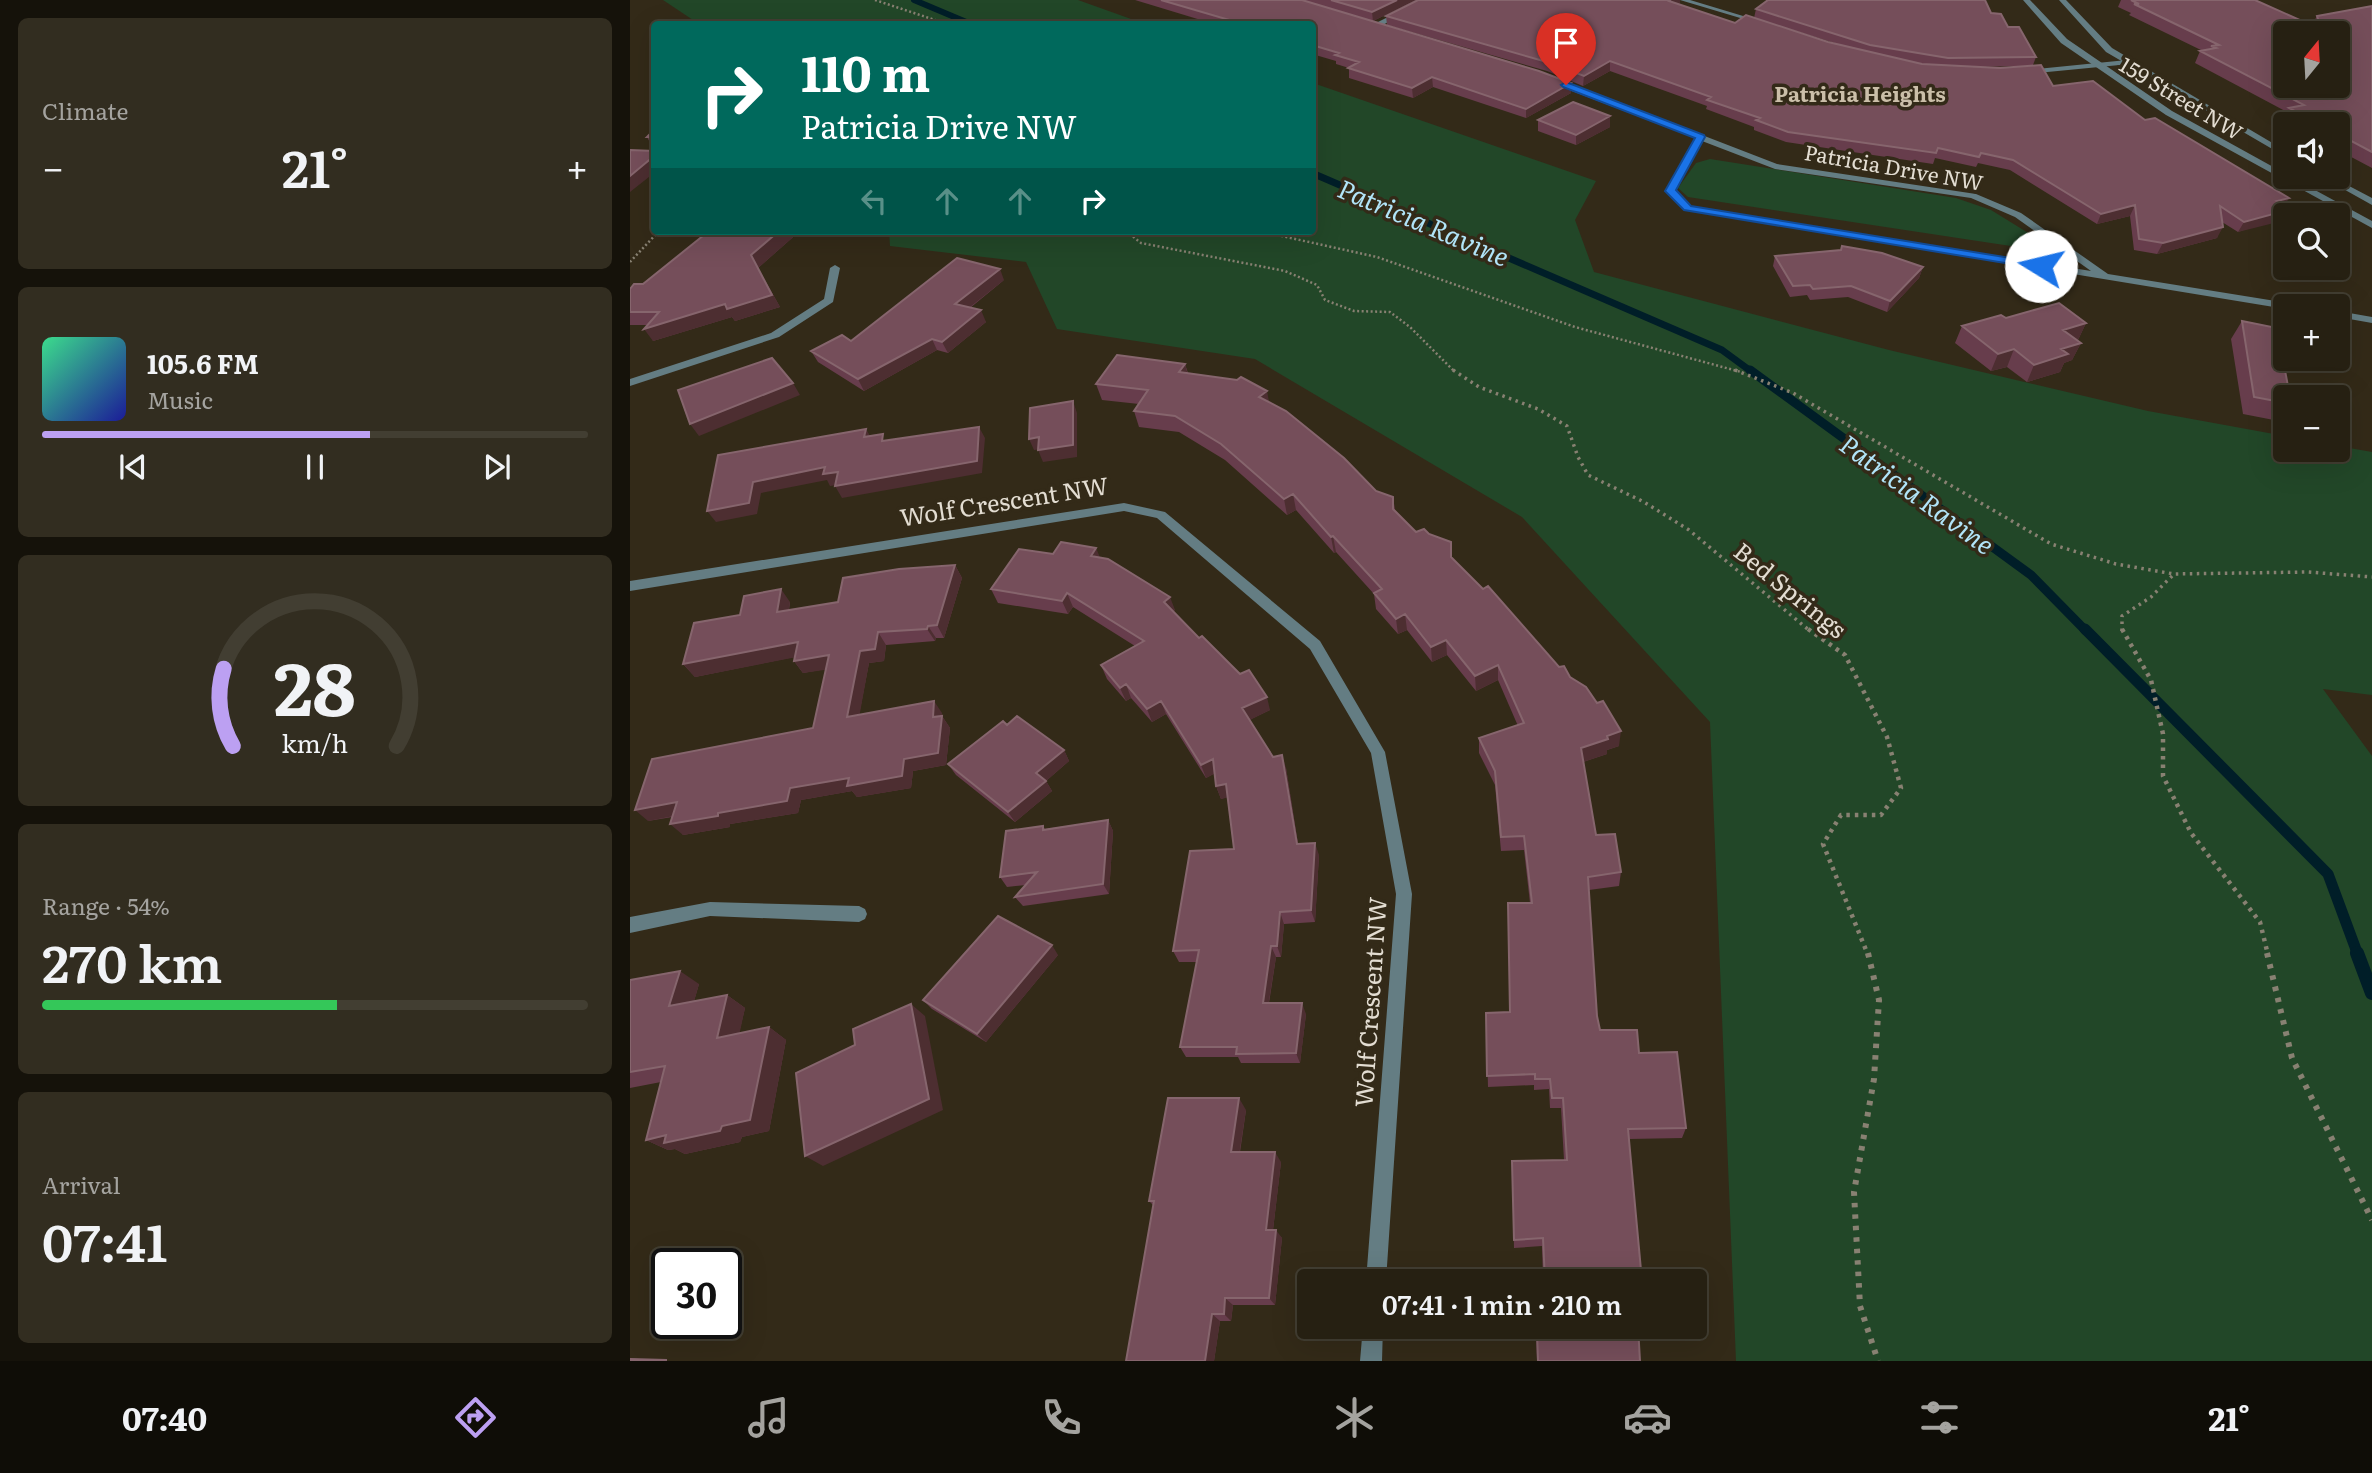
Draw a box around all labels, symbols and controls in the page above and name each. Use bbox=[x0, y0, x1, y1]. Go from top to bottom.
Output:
pin bbox=[1536, 13, 1596, 85]
north arrow bbox=[2273, 21, 2350, 98]
map controls bbox=[2273, 21, 2350, 462]
icon: arrive bbox=[1547, 24, 1585, 62]
text: 110 m bbox=[801, 34, 930, 107]
street label: 159 Street NW bbox=[2114, 48, 2250, 146]
icon: right bbox=[686, 49, 777, 140]
district label: Patricia Heights bbox=[1774, 77, 1946, 108]
text: Climate bbox=[42, 93, 128, 127]
text: Patricia Drive NW bbox=[801, 101, 1077, 149]
button: sound bbox=[2273, 112, 2350, 189]
text: 21° bbox=[282, 127, 348, 204]
street label: Patricia Drive NW bbox=[1802, 135, 1986, 197]
text: − bbox=[42, 137, 64, 194]
text: + bbox=[566, 137, 588, 194]
water label: Patricia Ravine bbox=[1332, 167, 1516, 275]
icon: left bbox=[855, 182, 893, 220]
icon: ahead bbox=[928, 182, 966, 220]
icon: ahead bbox=[1001, 182, 1039, 220]
icon: right bbox=[1074, 182, 1112, 220]
button: search bbox=[2273, 203, 2350, 280]
position arrow bbox=[2004, 229, 2078, 303]
button: + bbox=[2273, 294, 2350, 371]
text: 105.6 FM bbox=[147, 343, 259, 382]
text: Music bbox=[147, 382, 213, 416]
button: − bbox=[2273, 385, 2350, 462]
water label: Patricia Ravine bbox=[1833, 424, 2003, 562]
icon: previous bbox=[114, 448, 152, 486]
icon: pause bbox=[296, 448, 334, 486]
icon: next bbox=[478, 448, 516, 486]
street label: Wolf Crescent NW bbox=[897, 466, 1111, 534]
street label: Bed Springs bbox=[1727, 533, 1855, 645]
text: 28 bbox=[274, 631, 356, 739]
text: km/h bbox=[282, 724, 348, 761]
text: Range · 54% bbox=[42, 888, 170, 922]
street label: Wolf Crescent NW bbox=[1344, 896, 1394, 1108]
text: 270 km bbox=[42, 922, 223, 999]
text: Arrival bbox=[42, 1167, 121, 1201]
text: 07:41 bbox=[42, 1201, 167, 1278]
speed limit sign: 30 bbox=[651, 1248, 742, 1339]
text: 07:41 · 1 min · 210 m bbox=[1382, 1284, 1622, 1323]
text: 07:40 bbox=[122, 1393, 207, 1441]
icon: directions bbox=[451, 1393, 500, 1442]
icon: music bbox=[744, 1393, 793, 1442]
icon: phone bbox=[1037, 1393, 1086, 1442]
icon: climate bbox=[1330, 1393, 1379, 1442]
icon: car bbox=[1623, 1393, 1672, 1442]
icon: filters bbox=[1915, 1393, 1964, 1442]
text: 21° bbox=[2208, 1393, 2250, 1441]

